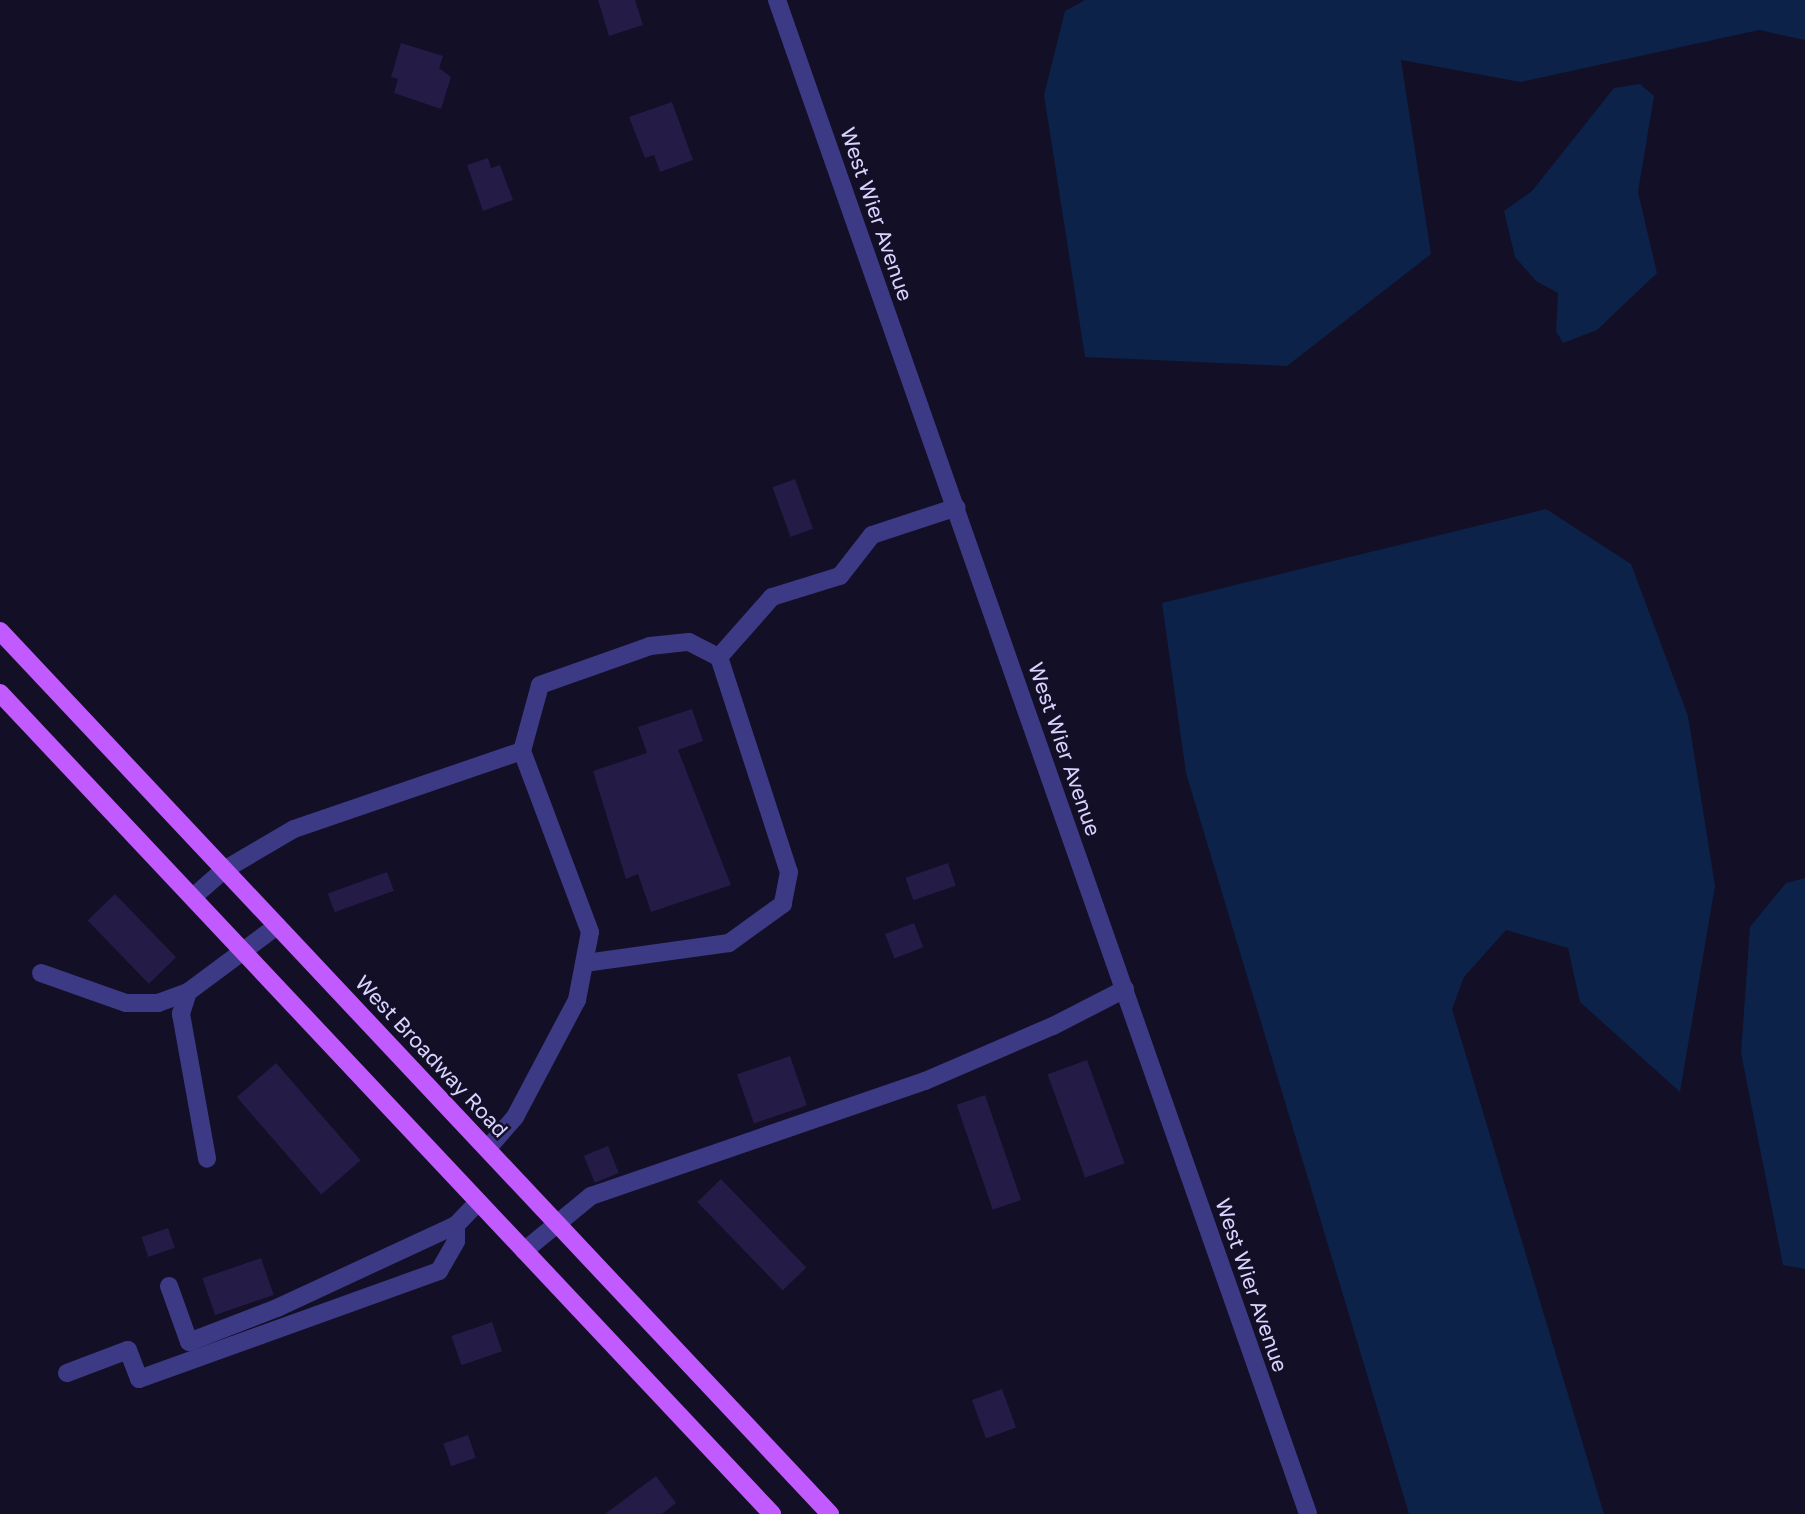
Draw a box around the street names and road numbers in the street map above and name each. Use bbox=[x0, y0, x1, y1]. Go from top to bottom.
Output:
street label: West Wier Avenue bbox=[835, 124, 919, 304]
street label: West Wier Avenue bbox=[1023, 659, 1107, 839]
street label: West Broadway Road bbox=[350, 970, 514, 1142]
street label: West Wier Avenue bbox=[1210, 1195, 1294, 1375]

